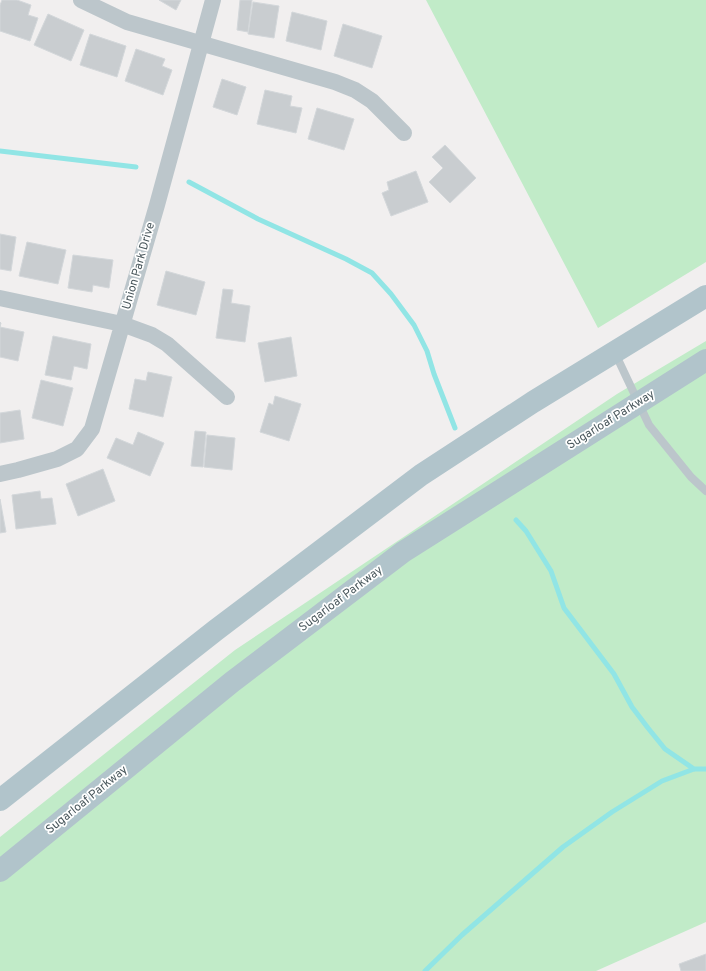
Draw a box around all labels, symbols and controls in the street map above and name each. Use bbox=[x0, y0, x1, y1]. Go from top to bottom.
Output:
street label: Union Park Drive bbox=[119, 220, 159, 312]
street label: Sugarloaf Parkway bbox=[564, 387, 658, 453]
street label: Sugarloaf Parkway bbox=[296, 562, 386, 636]
street label: Sugarloaf Parkway bbox=[43, 762, 131, 838]

